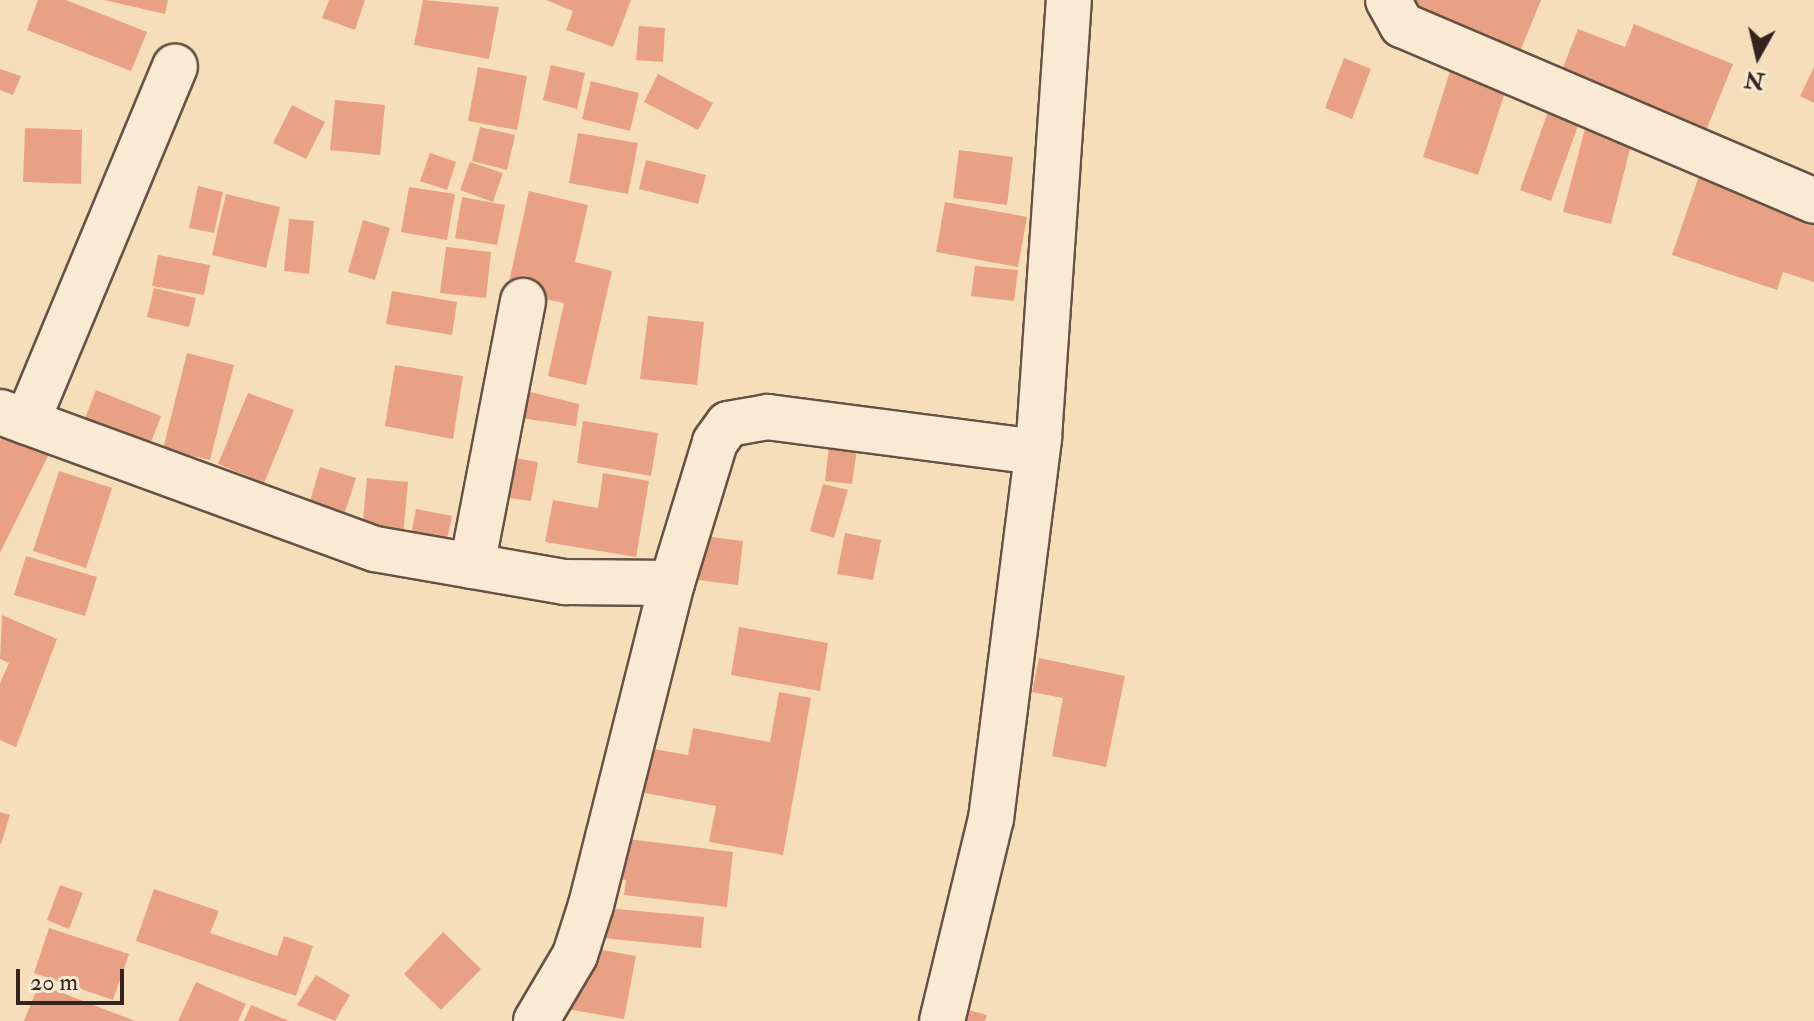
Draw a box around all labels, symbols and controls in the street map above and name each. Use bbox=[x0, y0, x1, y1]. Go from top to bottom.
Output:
north arrow bbox=[1718, 16, 1798, 96]
text: N bbox=[1743, 65, 1766, 95]
scale bar bbox=[20, 953, 128, 1003]
text: 20 m bbox=[30, 967, 78, 998]

